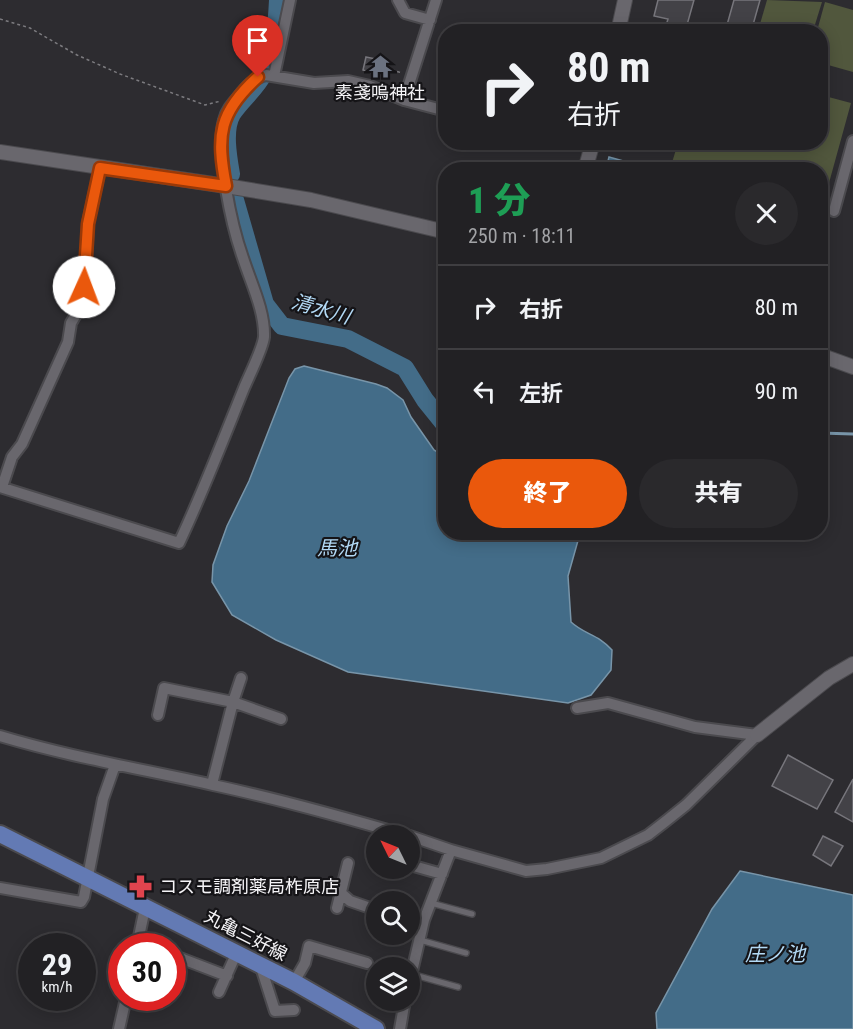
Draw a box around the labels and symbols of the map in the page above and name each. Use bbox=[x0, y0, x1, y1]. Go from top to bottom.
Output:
pin bbox=[232, 15, 283, 77]
temple icon: 素戔嗚神社 bbox=[367, 53, 393, 79]
place label: 素戔嗚神社 bbox=[335, 82, 425, 103]
position arrow bbox=[52, 255, 116, 319]
water label: 清水川 bbox=[289, 289, 355, 329]
water label: 馬池 bbox=[317, 536, 359, 560]
north arrow bbox=[366, 825, 420, 879]
pharmacy icon: コスモ調剤薬局柞原店 bbox=[128, 873, 154, 899]
place label: コスモ調剤薬局柞原店 bbox=[159, 876, 339, 897]
street label: 丸亀三好線 bbox=[201, 905, 291, 965]
speed limit sign: 30 bbox=[108, 933, 186, 1011]
water label: 庄ノ池 bbox=[745, 942, 807, 966]

